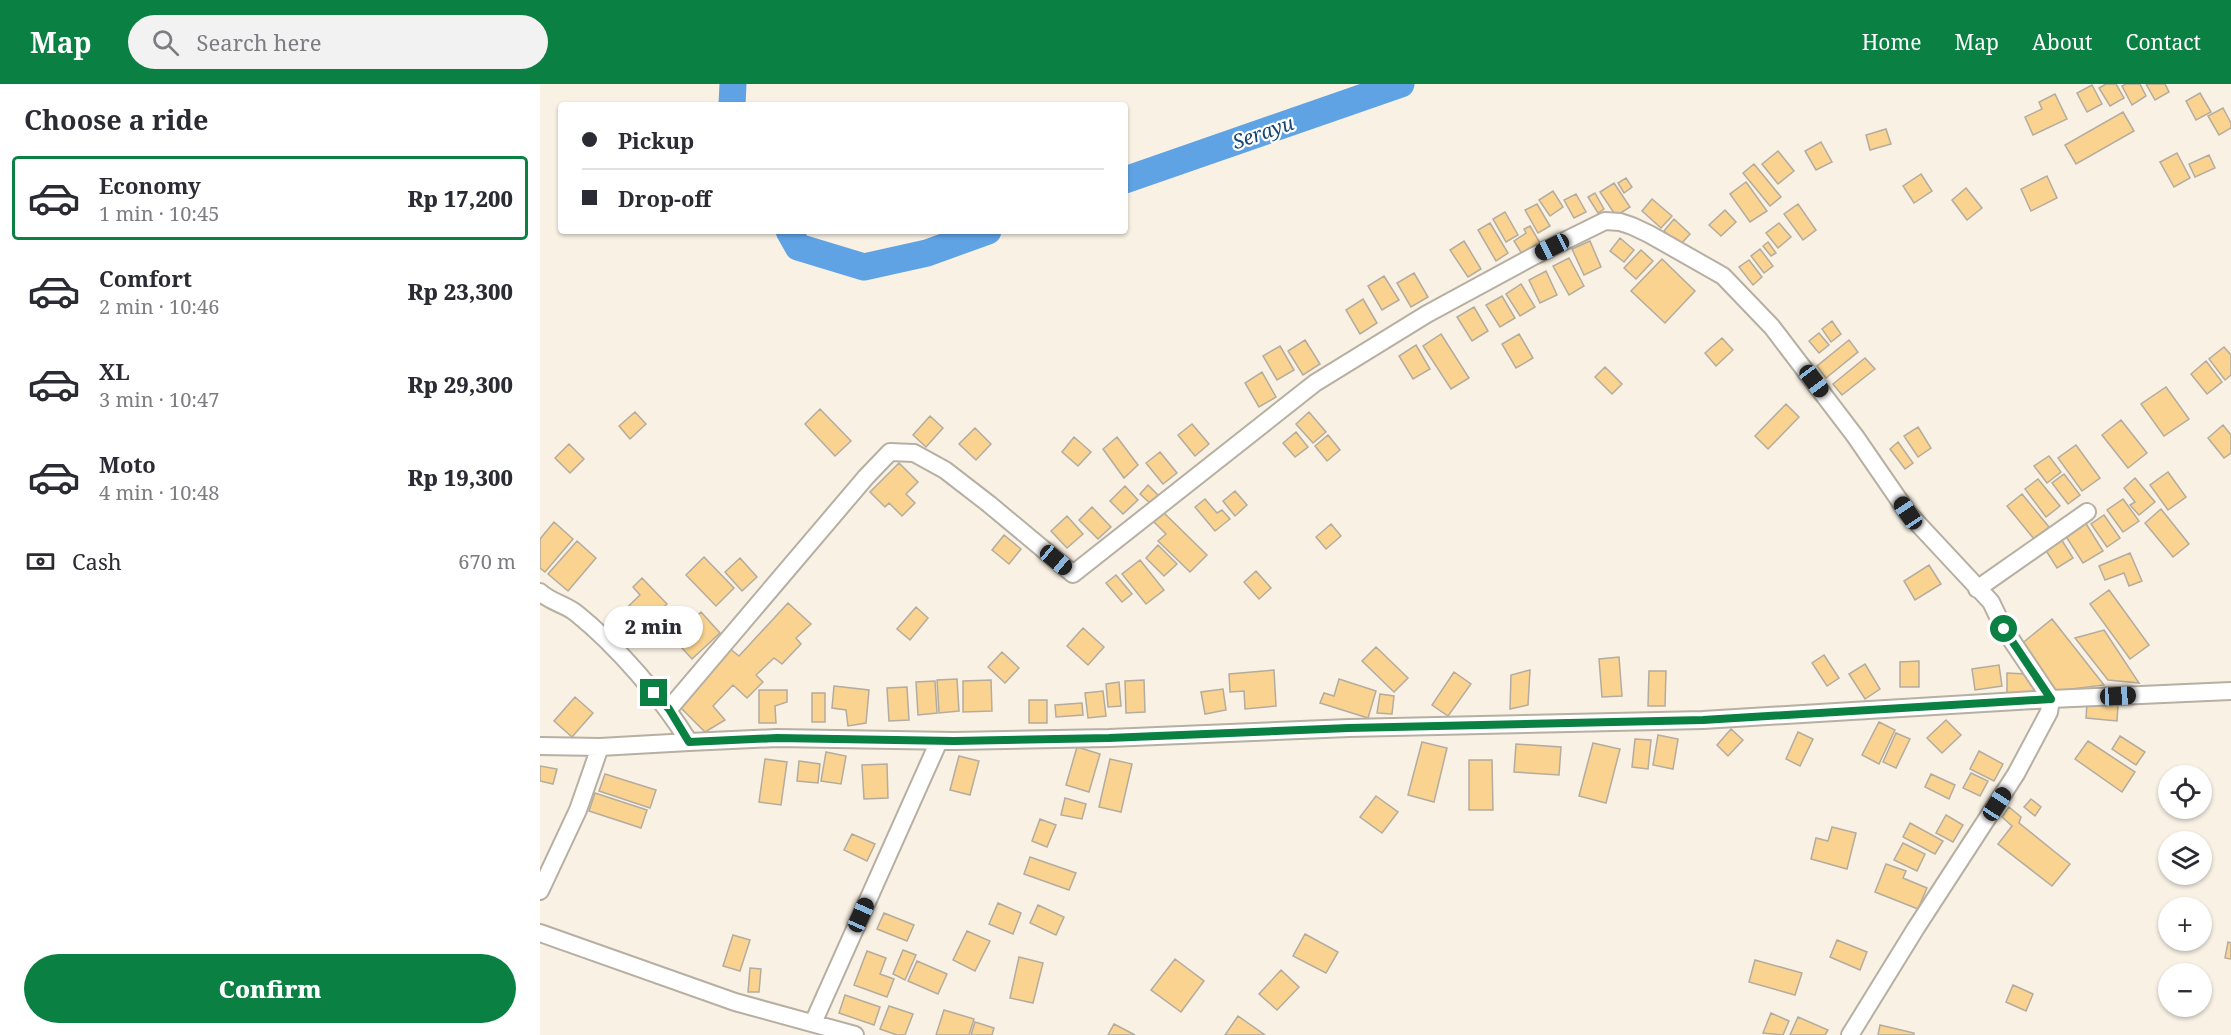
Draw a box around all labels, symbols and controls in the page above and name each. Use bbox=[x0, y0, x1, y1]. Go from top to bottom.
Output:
search box bbox=[128, 15, 548, 69]
text: Map bbox=[30, 23, 92, 61]
icon: search bbox=[149, 26, 182, 59]
text: Search here bbox=[197, 27, 321, 57]
text: Home bbox=[1862, 28, 1922, 56]
text: Map bbox=[1955, 28, 1999, 56]
text: About bbox=[2032, 28, 2093, 56]
text: Contact bbox=[2126, 28, 2201, 56]
text: Choose a ride bbox=[24, 101, 209, 138]
water label: Serayu bbox=[1229, 109, 1297, 155]
text: Pickup bbox=[618, 125, 694, 155]
text: Economy bbox=[99, 170, 201, 200]
icon: car bbox=[27, 171, 81, 225]
text: Rp 17,200 bbox=[407, 183, 513, 213]
text: Drop-off bbox=[618, 183, 711, 213]
text: 1 min · 10:45 bbox=[99, 200, 219, 227]
car bbox=[1532, 231, 1572, 263]
text: Comfort bbox=[99, 263, 192, 293]
icon: car bbox=[27, 264, 81, 318]
text: Rp 23,300 bbox=[407, 276, 513, 306]
text: 2 min · 10:46 bbox=[99, 293, 219, 320]
text: XL bbox=[99, 356, 130, 386]
icon: car bbox=[27, 357, 81, 411]
car bbox=[1796, 361, 1832, 401]
text: Rp 29,300 bbox=[407, 369, 513, 399]
text: 3 min · 10:47 bbox=[99, 386, 219, 413]
text: Moto bbox=[99, 449, 156, 479]
icon: car bbox=[27, 450, 81, 504]
text: Rp 19,300 bbox=[407, 462, 513, 492]
text: 4 min · 10:48 bbox=[99, 479, 219, 506]
car bbox=[1890, 493, 1926, 533]
car bbox=[1036, 542, 1076, 578]
icon: cash bbox=[24, 545, 57, 578]
text: Cash bbox=[72, 546, 122, 576]
text: 670 m bbox=[458, 548, 516, 575]
callout: 2 min bbox=[604, 606, 704, 648]
text: 2 min bbox=[625, 613, 682, 640]
route start bbox=[1990, 615, 2017, 642]
route end bbox=[640, 679, 667, 706]
car bbox=[2100, 686, 2136, 706]
map controls bbox=[2158, 765, 2212, 1017]
button: locate bbox=[2158, 765, 2212, 819]
car bbox=[1980, 784, 2014, 824]
button: layers bbox=[2158, 831, 2212, 885]
car bbox=[845, 895, 877, 935]
button: + bbox=[2158, 897, 2212, 951]
button: Confirm bbox=[24, 954, 516, 1023]
button: − bbox=[2158, 963, 2212, 1017]

